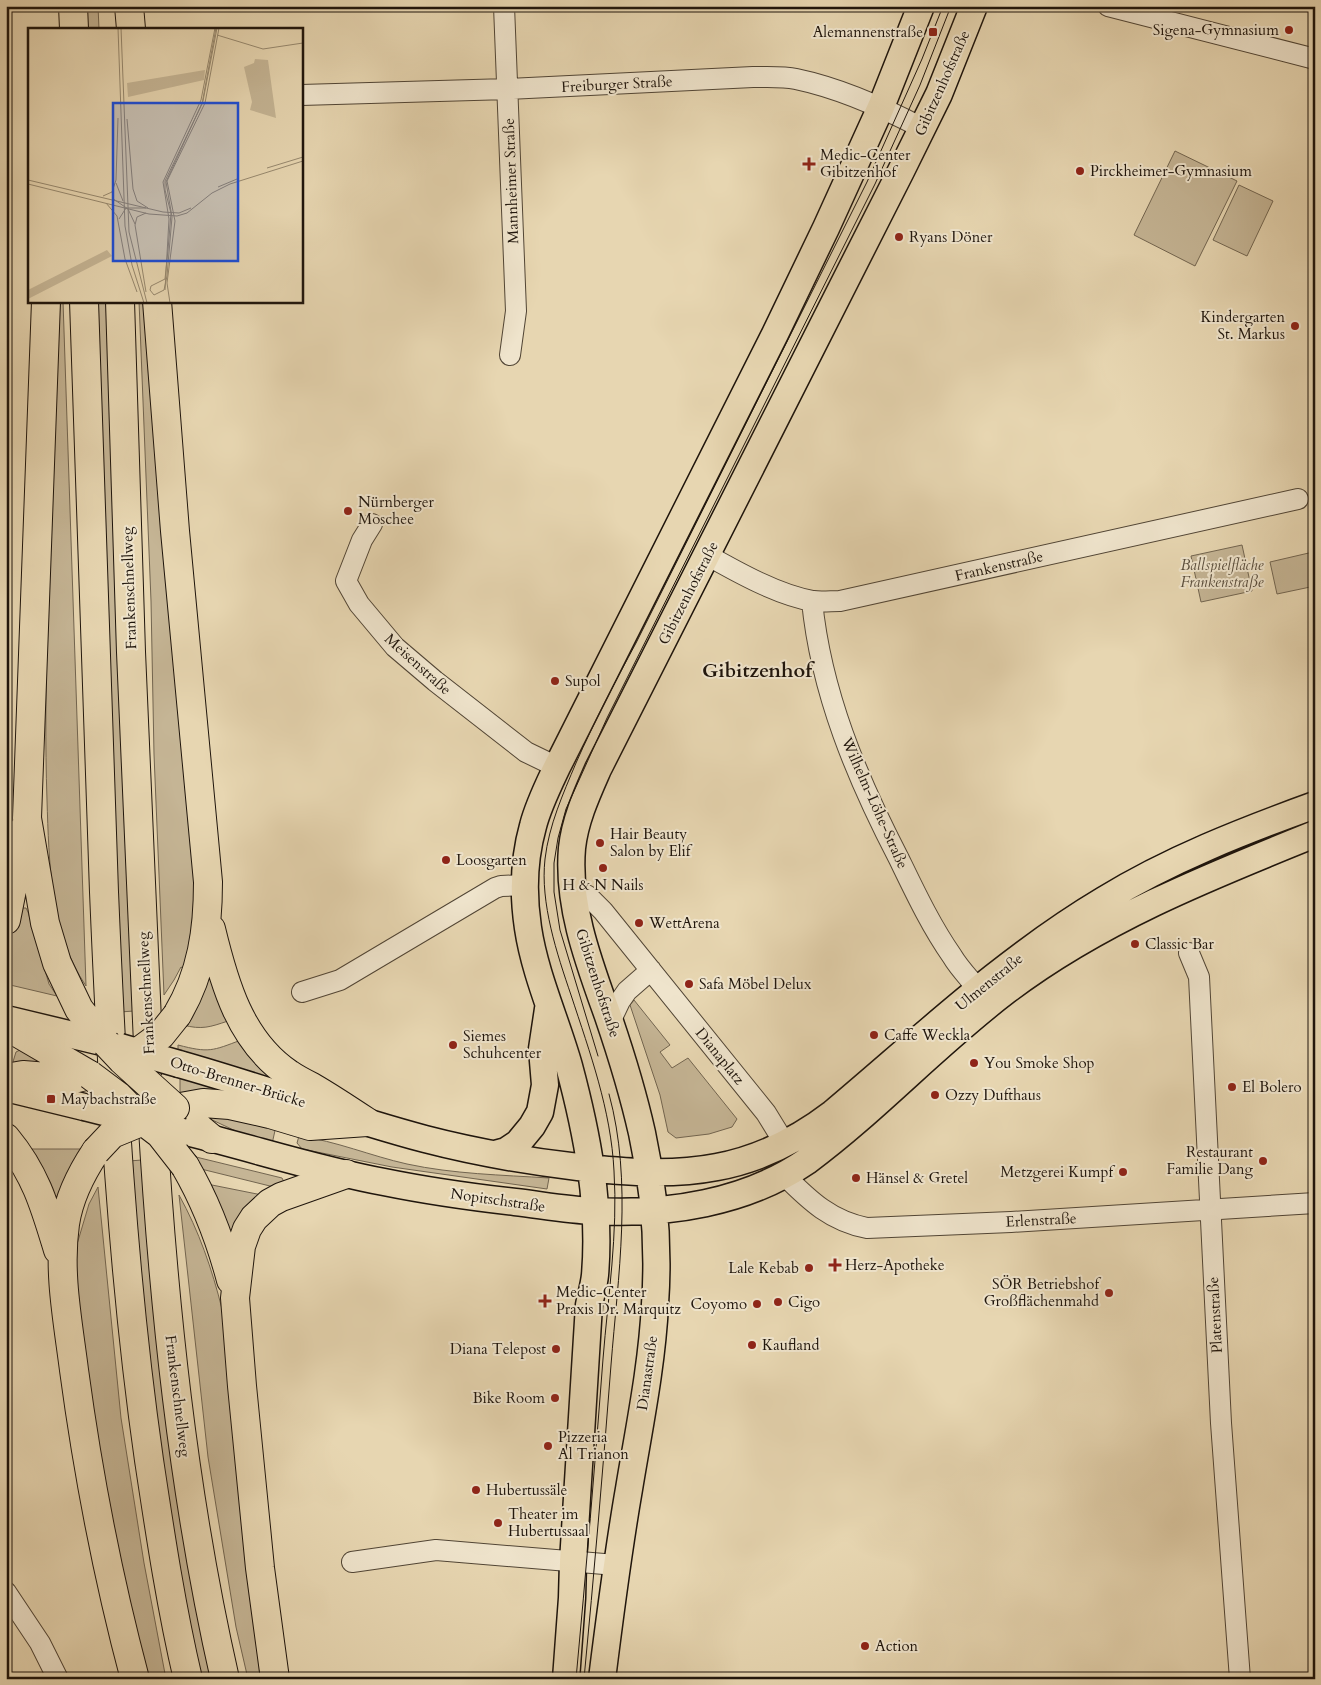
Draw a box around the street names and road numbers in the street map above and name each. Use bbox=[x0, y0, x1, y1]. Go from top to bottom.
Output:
street label: Gibitzenhofstraße bbox=[910, 27, 974, 139]
street label: Freiburger Straße bbox=[561, 71, 673, 97]
street label: Mannheimer Straße bbox=[499, 118, 523, 244]
street label: Frankenschnellweg bbox=[117, 526, 141, 650]
street label: Gibitzenhofstraße bbox=[653, 538, 723, 648]
street label: Frankenstraße bbox=[953, 546, 1045, 586]
street label: Meisenstraße bbox=[380, 629, 456, 699]
street label: Wilhelm-Löhe-Straße bbox=[837, 733, 913, 872]
street label: Gibitzenhofstraße bbox=[571, 926, 625, 1040]
street label: Frankenschnellweg bbox=[133, 931, 159, 1055]
street label: Ulmenstraße bbox=[951, 948, 1027, 1015]
street label: Dianaplatz bbox=[691, 1023, 749, 1089]
street label: Otto-Brenner-Brücke bbox=[168, 1052, 309, 1112]
street label: Nopitschstraße bbox=[449, 1183, 547, 1217]
street label: Erlenstraße bbox=[1005, 1208, 1077, 1232]
street label: Platenstraße bbox=[1203, 1276, 1227, 1354]
street label: Frankenschnellweg bbox=[161, 1334, 195, 1459]
street label: Dianastraße bbox=[632, 1334, 662, 1412]

